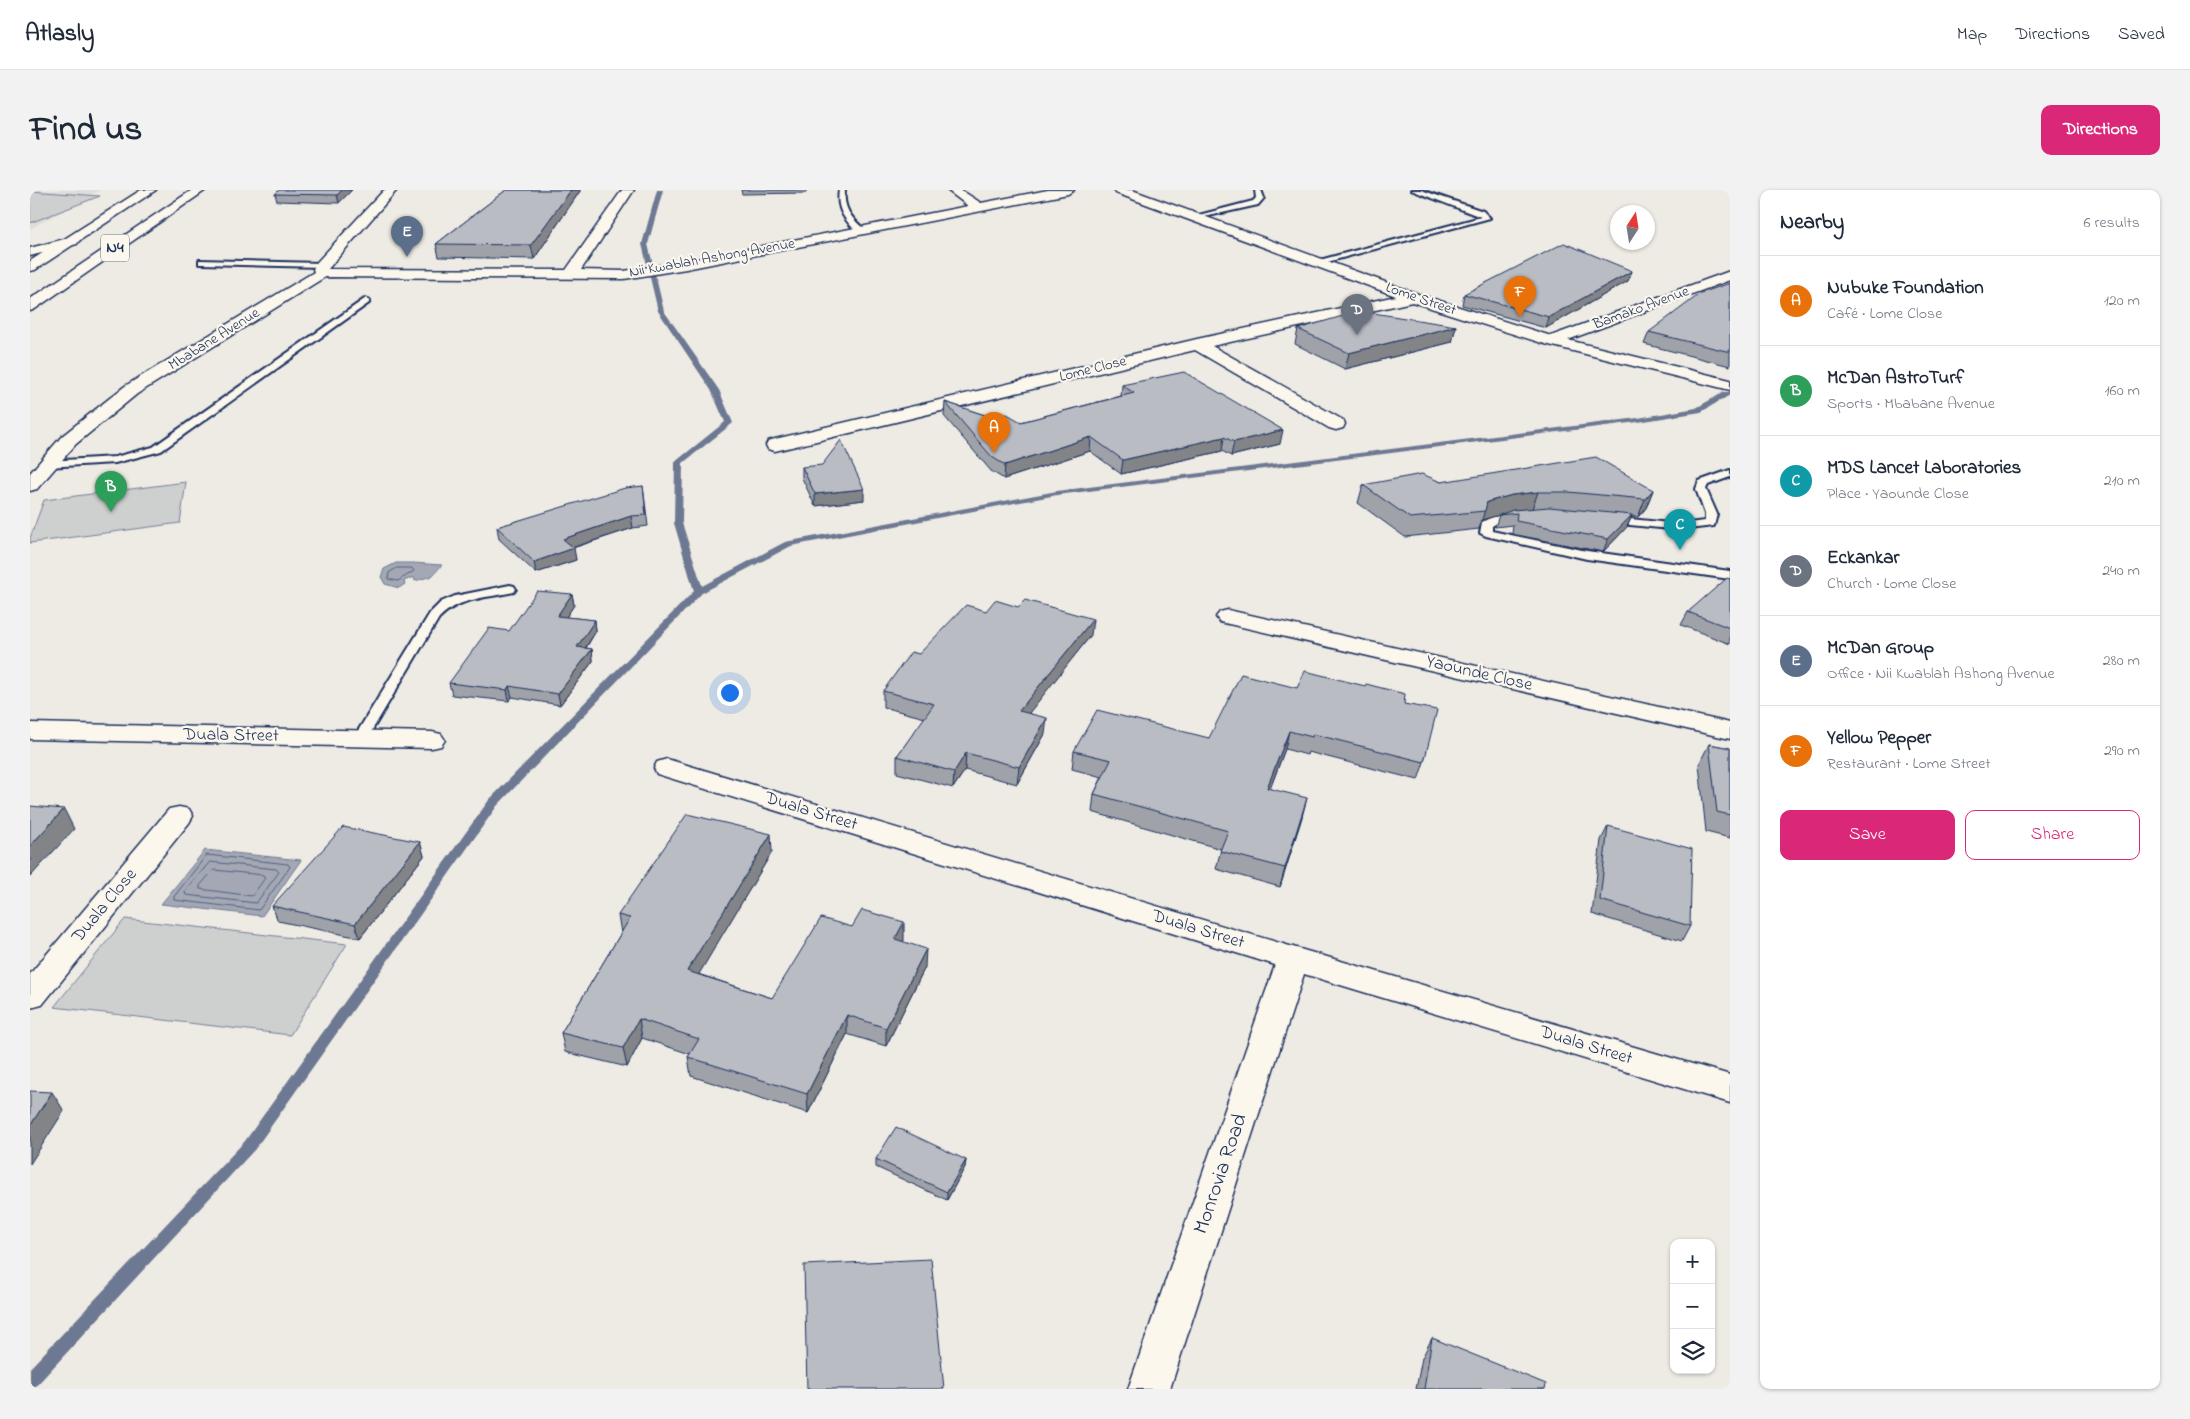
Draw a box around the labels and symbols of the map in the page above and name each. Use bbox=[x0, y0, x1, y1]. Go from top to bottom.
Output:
north arrow bbox=[1610, 205, 1655, 250]
pin: E bbox=[391, 216, 423, 257]
street label: Nii Kwablah Ashong Avenue bbox=[627, 233, 797, 284]
road number: N4 bbox=[101, 234, 129, 262]
pin: F bbox=[1504, 276, 1536, 317]
street label: Lome Street bbox=[1383, 277, 1459, 321]
street label: Bamako Avenue bbox=[1589, 280, 1692, 336]
pin: D bbox=[1341, 294, 1373, 335]
street label: Mbabane Avenue bbox=[164, 302, 264, 376]
street label: Lome Close bbox=[1057, 350, 1129, 388]
pin: A bbox=[978, 412, 1010, 453]
pin: B bbox=[95, 471, 127, 512]
pin: C bbox=[1664, 509, 1696, 550]
street label: Yaounde Close bbox=[1423, 649, 1536, 699]
your location bbox=[717, 680, 743, 706]
street label: Duala Street bbox=[182, 722, 279, 750]
street label: Duala Street bbox=[760, 785, 861, 838]
street label: Duala Close bbox=[65, 862, 144, 950]
street label: Duala Street bbox=[1147, 903, 1248, 956]
street label: Duala Street bbox=[1535, 1019, 1636, 1072]
street label: Monrovia Road bbox=[1186, 1110, 1256, 1238]

